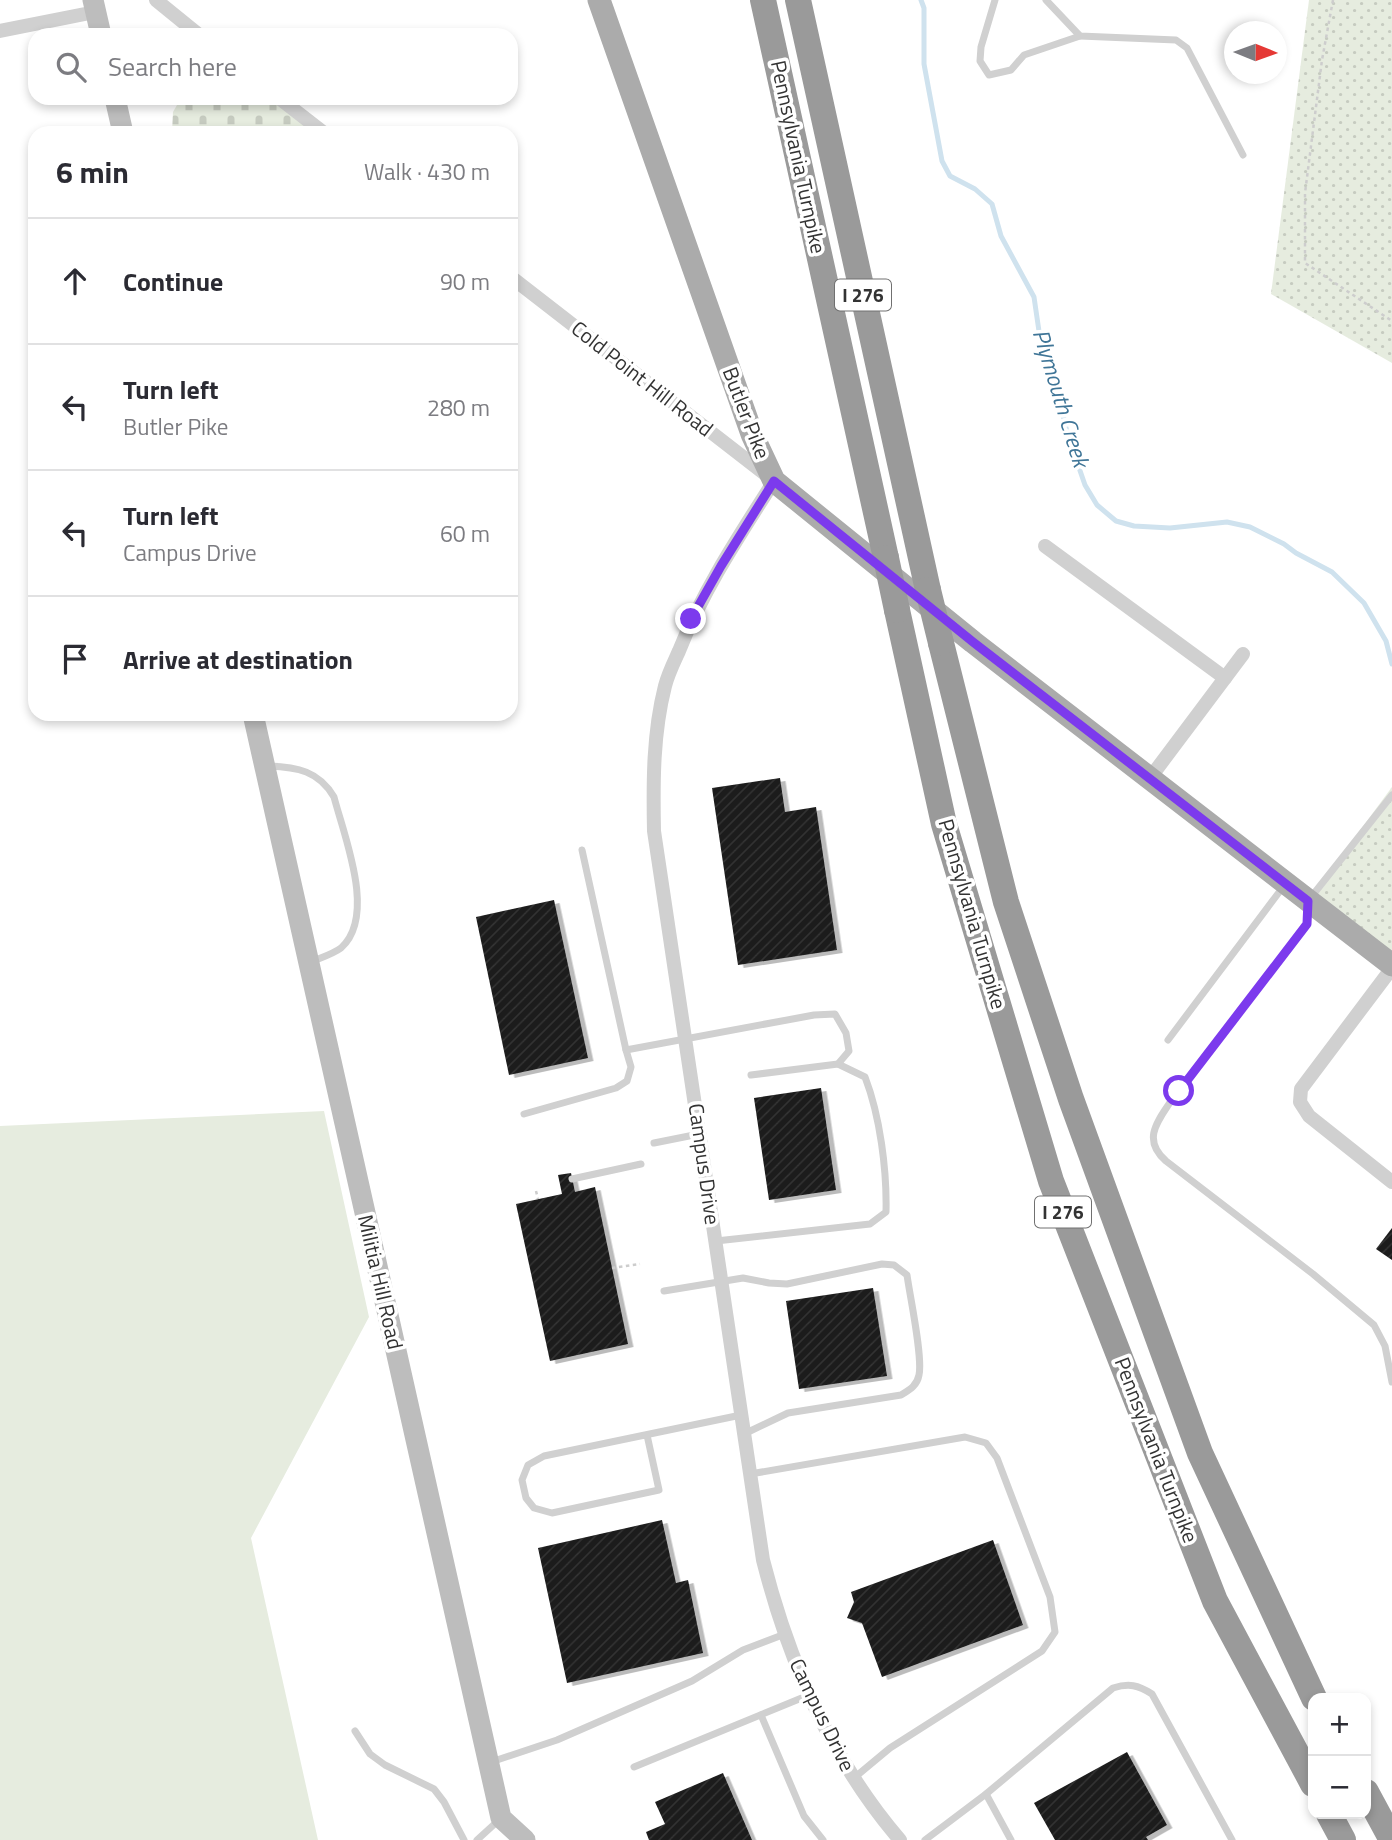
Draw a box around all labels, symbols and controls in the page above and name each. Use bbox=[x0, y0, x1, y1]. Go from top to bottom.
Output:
north arrow bbox=[1224, 21, 1287, 84]
search box bbox=[28, 28, 518, 105]
text: Search here bbox=[108, 47, 237, 86]
icon: search bbox=[52, 48, 90, 86]
street label: Pennsylvania Turnpike bbox=[763, 57, 835, 256]
text: 6 min bbox=[56, 149, 129, 195]
text: Walk · 430 m bbox=[364, 154, 490, 189]
icon: ahead bbox=[56, 262, 94, 300]
text: Continue bbox=[123, 262, 223, 301]
text: 90 m bbox=[440, 264, 490, 299]
road number: I 276 bbox=[835, 280, 891, 310]
street label: Cold Point Hill Road bbox=[565, 312, 721, 444]
water label: Plymouth Creek bbox=[1024, 325, 1100, 474]
street label: Butler Pike bbox=[715, 362, 779, 463]
text: Turn left bbox=[123, 370, 218, 409]
icon: left bbox=[56, 388, 94, 426]
text: 280 m bbox=[427, 390, 490, 425]
text: Butler Pike bbox=[123, 409, 228, 444]
text: Turn left bbox=[123, 496, 218, 535]
icon: left bbox=[56, 514, 94, 552]
text: 60 m bbox=[440, 516, 490, 551]
text: Campus Drive bbox=[123, 535, 257, 570]
route end bbox=[675, 603, 706, 634]
icon: arrive bbox=[56, 640, 94, 678]
text: Arrive at destination bbox=[123, 640, 353, 679]
street label: Pennsylvania Turnpike bbox=[930, 815, 1015, 1013]
route start bbox=[1163, 1075, 1194, 1106]
street label: Campus Drive bbox=[681, 1101, 729, 1227]
road number: I 276 bbox=[1035, 1196, 1091, 1228]
street label: Militia Hill Road bbox=[350, 1211, 412, 1352]
street label: Pennsylvania Turnpike bbox=[1107, 1352, 1207, 1547]
street label: Campus Drive bbox=[782, 1653, 864, 1776]
map controls bbox=[1308, 1693, 1371, 1819]
button: + bbox=[1308, 1693, 1371, 1756]
button: − bbox=[1308, 1756, 1371, 1819]

